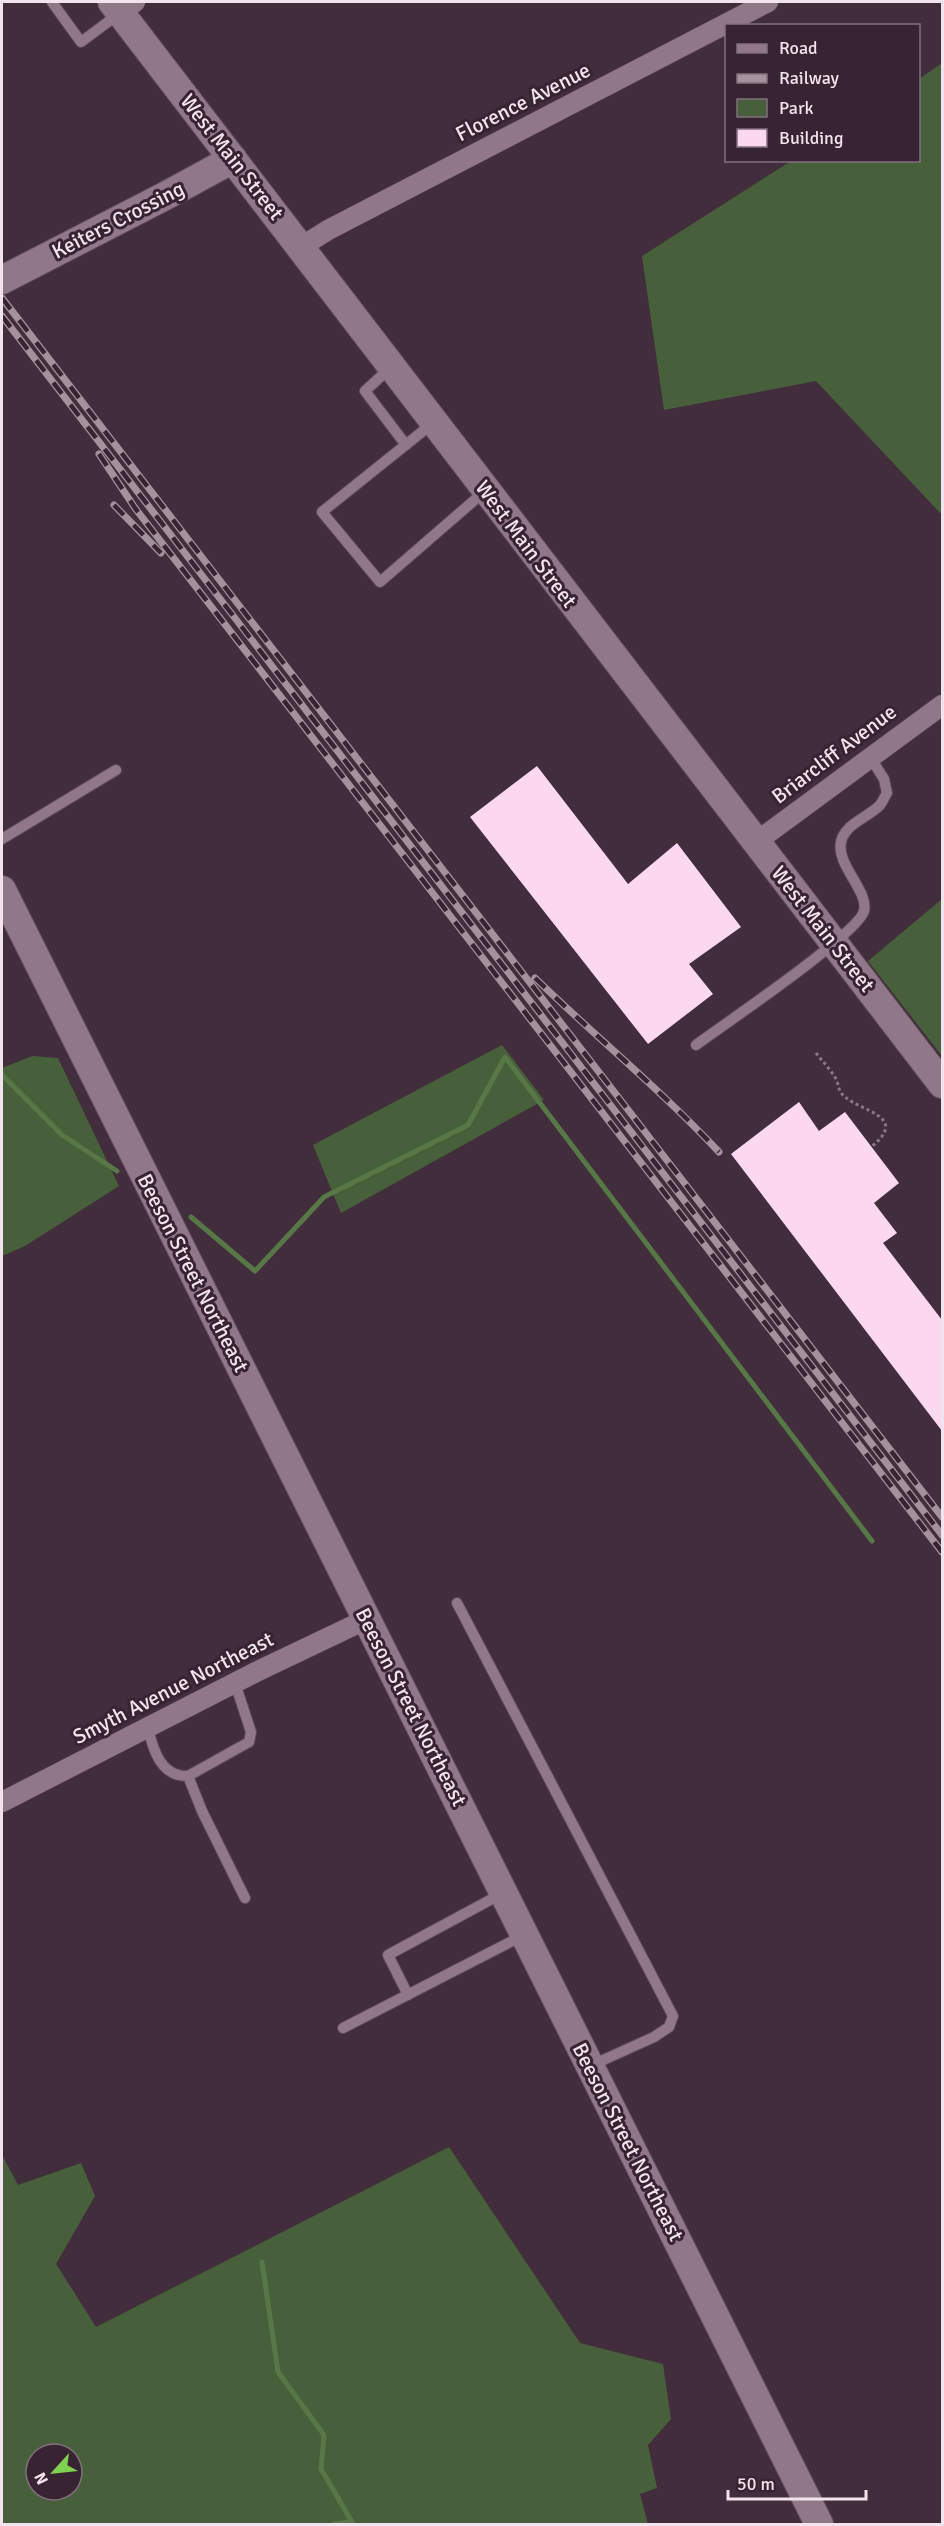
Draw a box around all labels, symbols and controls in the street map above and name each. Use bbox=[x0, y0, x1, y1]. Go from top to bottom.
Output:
legend bbox=[725, 24, 920, 162]
text: Road bbox=[779, 37, 818, 59]
street label: Florence Avenue bbox=[451, 57, 595, 147]
text: Railway bbox=[779, 67, 840, 89]
street label: West Main Street bbox=[175, 89, 289, 225]
text: Park bbox=[779, 97, 814, 119]
text: Building bbox=[779, 127, 843, 149]
street label: Keiters Crossing bbox=[47, 175, 189, 265]
street label: West Main Street bbox=[470, 475, 582, 613]
street label: Briarcliff Avenue bbox=[766, 699, 902, 809]
street label: West Main Street bbox=[766, 861, 880, 997]
street label: Beeson Street Northeast bbox=[132, 1169, 254, 1377]
street label: Beeson Street Northeast bbox=[350, 1603, 472, 1811]
street label: Smyth Avenue Northeast bbox=[68, 1626, 278, 1750]
street label: Beeson Street Northeast bbox=[567, 2038, 689, 2246]
north arrow bbox=[24, 2442, 84, 2502]
scale bar bbox=[728, 2463, 866, 2501]
text: N bbox=[30, 2469, 53, 2488]
text: 50 m bbox=[737, 2473, 775, 2495]

